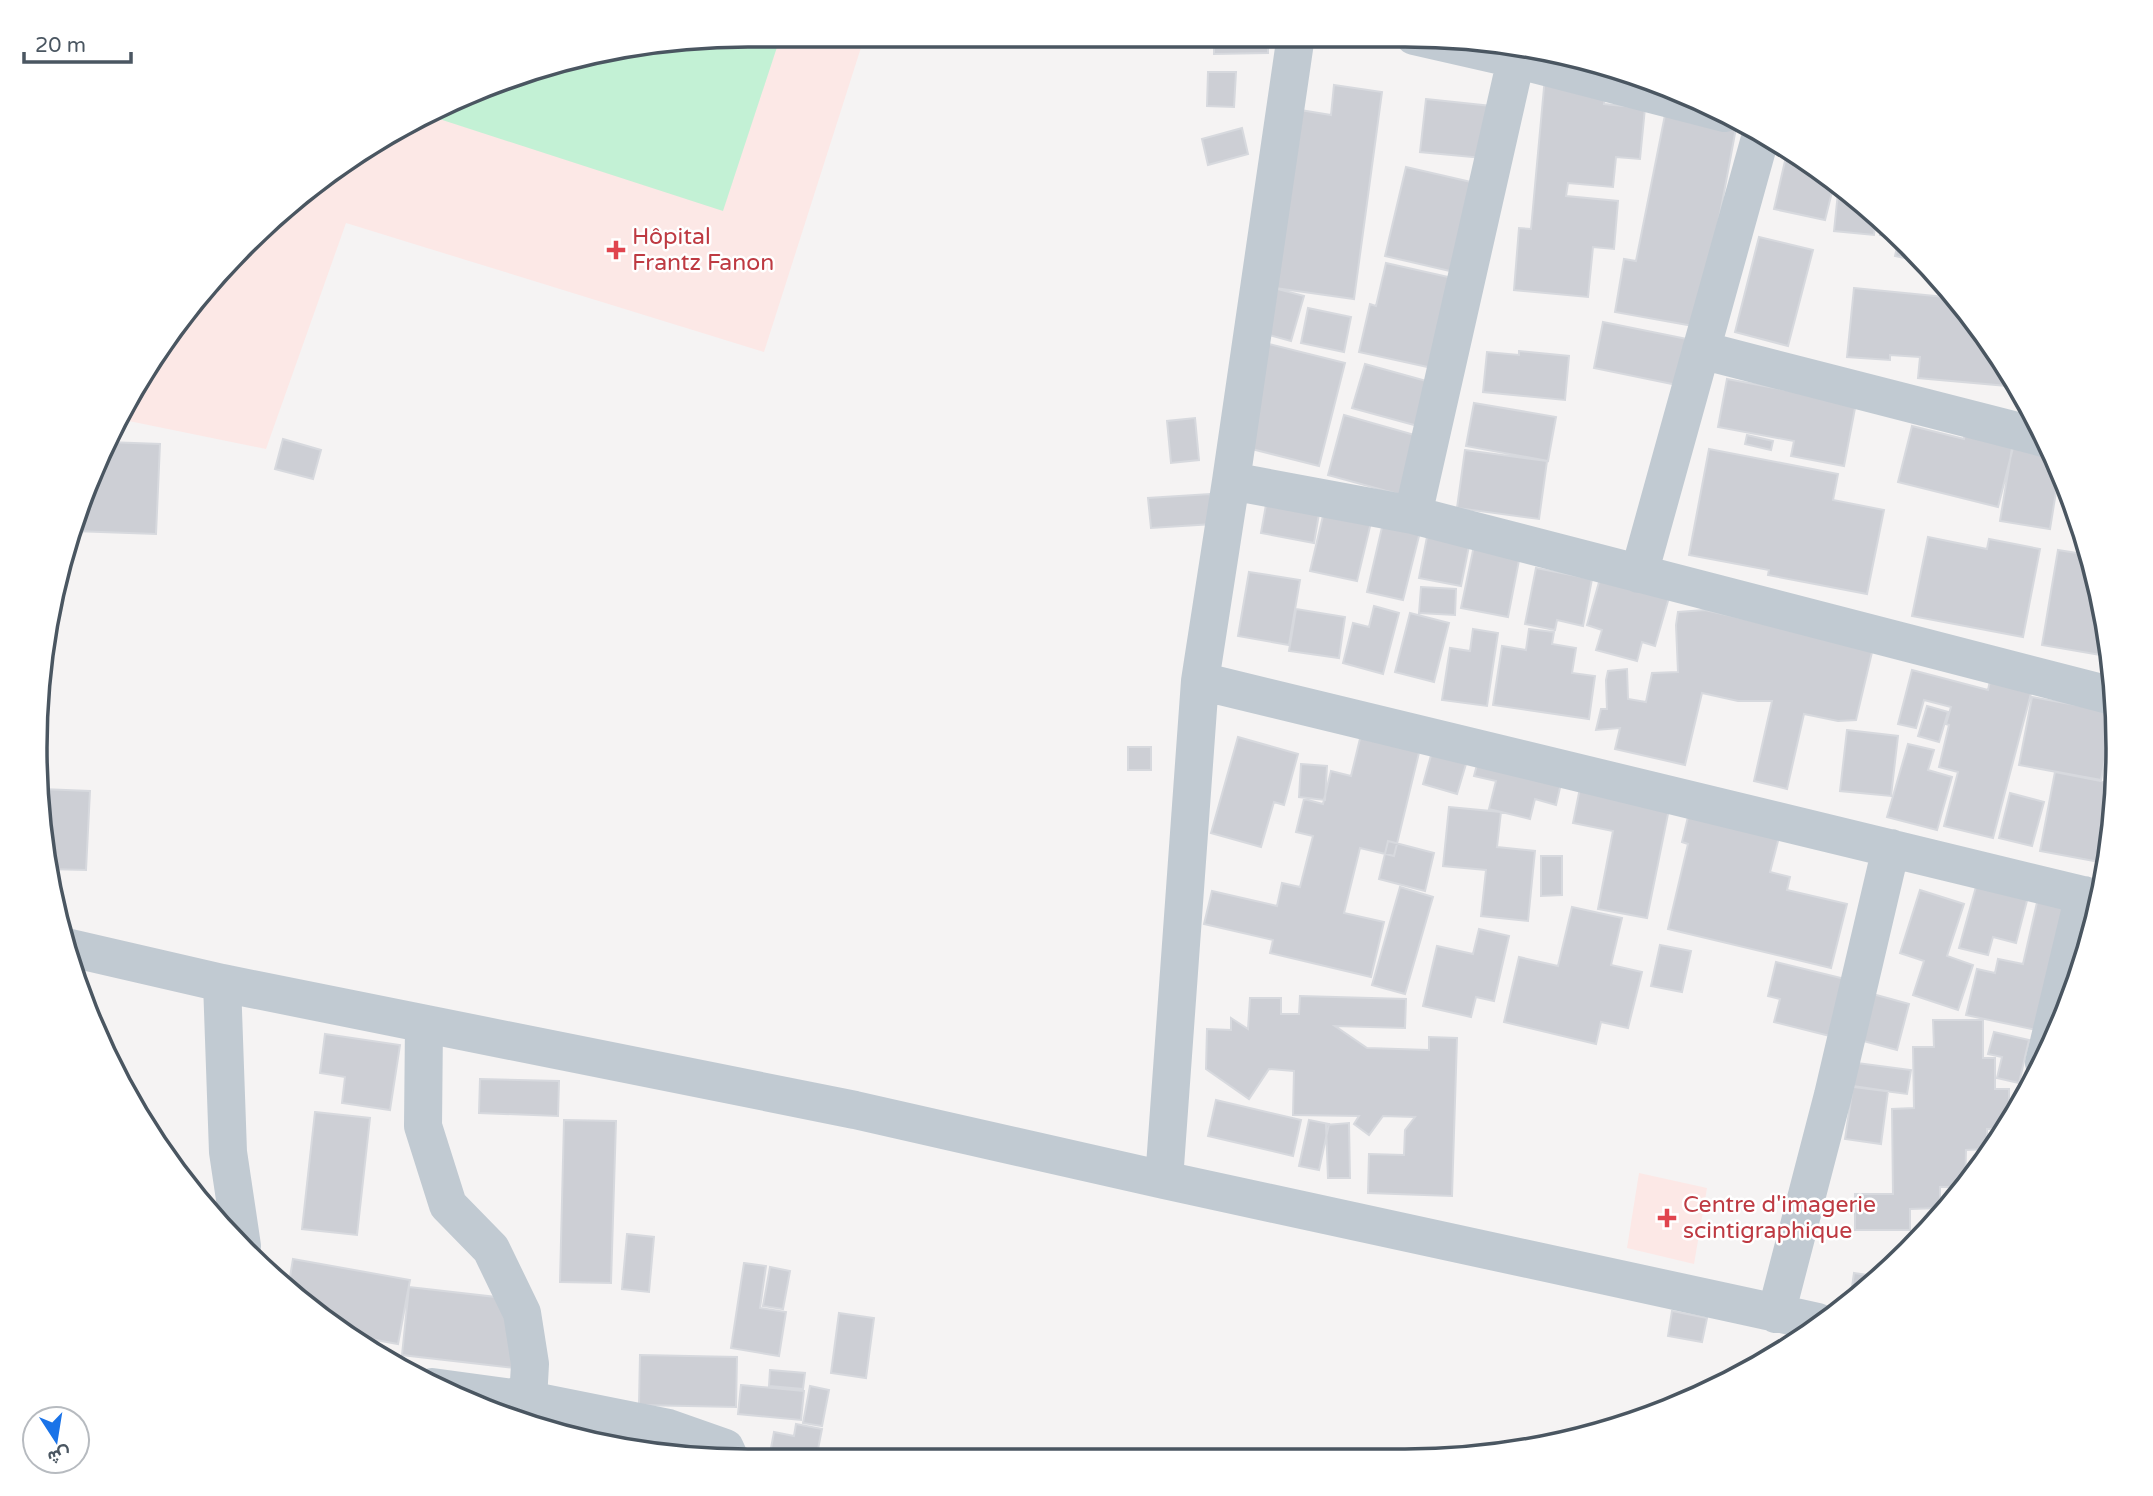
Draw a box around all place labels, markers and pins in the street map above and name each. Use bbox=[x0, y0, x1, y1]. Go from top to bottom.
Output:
place label: Hôpital Frantz Fanon bbox=[632, 223, 774, 277]
marker: Hôpital Frantz Fanon bbox=[606, 240, 626, 260]
place label: Centre d'imagerie scintigraphique bbox=[1683, 1191, 1876, 1245]
marker: Centre d'imagerie scintigraphique bbox=[1657, 1208, 1677, 1228]

